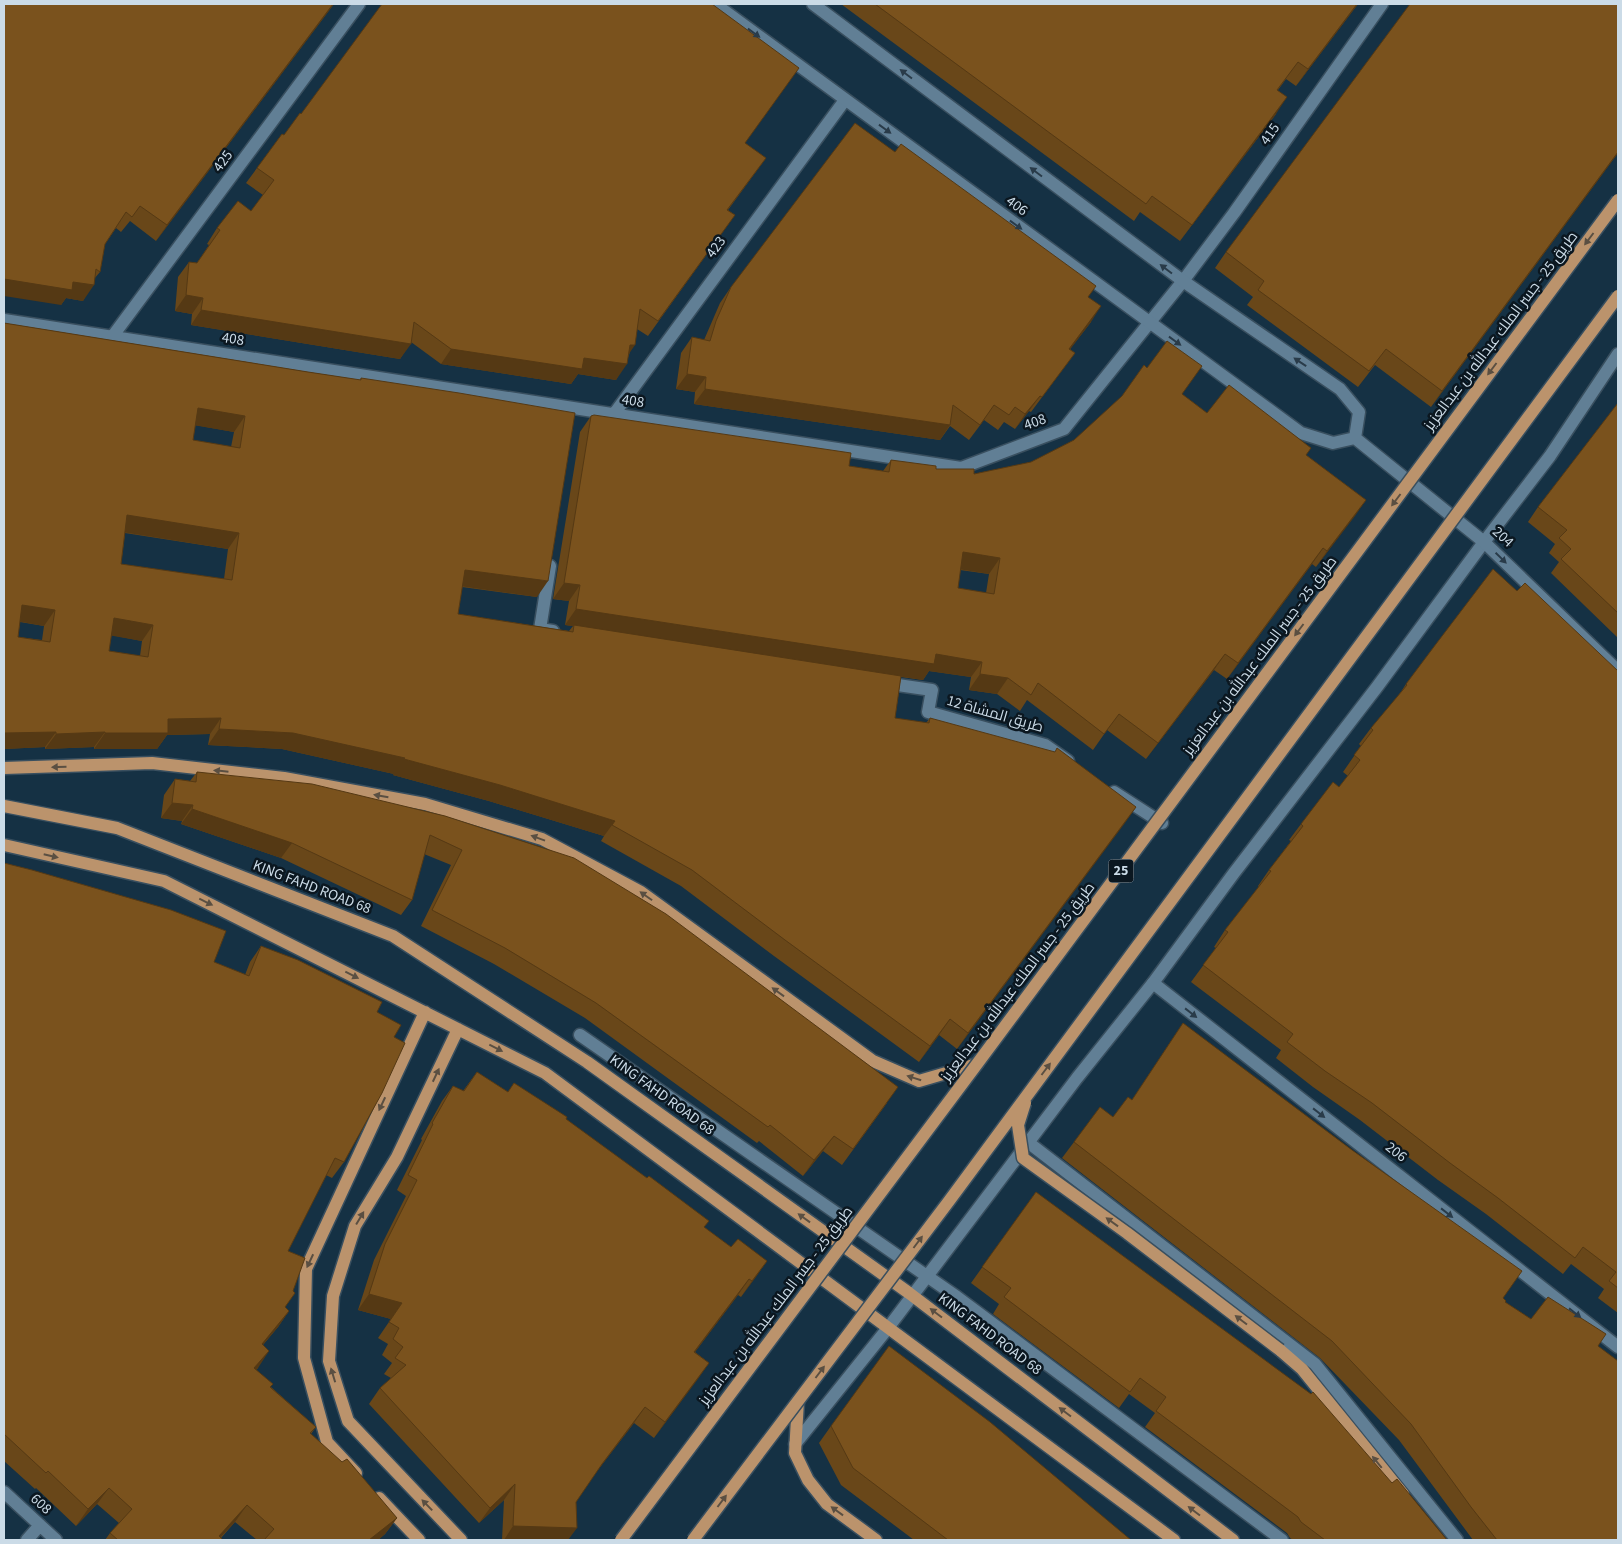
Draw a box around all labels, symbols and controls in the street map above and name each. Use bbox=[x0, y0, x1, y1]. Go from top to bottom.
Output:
one-way arrow bbox=[747, 27, 760, 38]
one-way arrow bbox=[899, 69, 913, 79]
street label: 415 bbox=[1255, 119, 1285, 149]
one-way arrow bbox=[878, 124, 892, 134]
street label: 425 bbox=[208, 146, 238, 176]
one-way arrow bbox=[1030, 166, 1043, 177]
street label: 406 bbox=[1002, 191, 1032, 221]
one-way arrow bbox=[1009, 220, 1023, 230]
street label: طريق 25 - جسر الملك عبدالله بن عبدالعزيز bbox=[1418, 227, 1583, 436]
street label: 423 bbox=[701, 232, 731, 262]
one-way arrow bbox=[1584, 232, 1594, 246]
one-way arrow bbox=[1159, 264, 1173, 274]
street label: 408 bbox=[220, 327, 246, 351]
one-way arrow bbox=[1169, 336, 1182, 346]
one-way arrow bbox=[1293, 357, 1306, 366]
one-way arrow bbox=[1487, 362, 1498, 375]
street label: 408 bbox=[620, 389, 646, 413]
street label: 408 bbox=[1021, 408, 1049, 436]
one-way arrow bbox=[1391, 493, 1401, 507]
street label: 204 bbox=[1488, 522, 1519, 553]
street label: طريق 25 - جسر الملك عبدالله بن عبدالعزيز bbox=[1177, 552, 1342, 761]
one-way arrow bbox=[1495, 552, 1507, 564]
one-way arrow bbox=[1294, 624, 1304, 637]
street label: طريق المشاة 12 bbox=[944, 690, 1046, 738]
one-way arrow bbox=[51, 763, 67, 771]
one-way arrow bbox=[213, 767, 229, 775]
one-way arrow bbox=[373, 791, 389, 799]
one-way arrow bbox=[530, 834, 545, 842]
one-way arrow bbox=[44, 852, 59, 860]
street label: KING FAHD ROAD 68 bbox=[250, 855, 374, 919]
road number: 25 bbox=[1108, 859, 1134, 882]
street label: طريق 25 - جسر الملك عبدالله بن عبدالعزيز bbox=[935, 878, 1100, 1087]
one-way arrow bbox=[640, 891, 653, 901]
one-way arrow bbox=[199, 898, 213, 906]
one-way arrow bbox=[344, 971, 359, 979]
one-way arrow bbox=[772, 986, 785, 997]
one-way arrow bbox=[1184, 1007, 1197, 1018]
one-way arrow bbox=[489, 1044, 504, 1052]
street label: KING FAHD ROAD 68 bbox=[605, 1050, 719, 1140]
one-way arrow bbox=[1040, 1063, 1051, 1076]
one-way arrow bbox=[433, 1068, 441, 1082]
one-way arrow bbox=[906, 1073, 921, 1081]
one-way arrow bbox=[378, 1097, 386, 1111]
one-way arrow bbox=[1312, 1107, 1325, 1118]
street label: 206 bbox=[1381, 1137, 1411, 1167]
street label: طريق 25 - جسر الملك عبدالله بن عبدالعزيز bbox=[693, 1202, 858, 1411]
one-way arrow bbox=[1440, 1207, 1453, 1218]
one-way arrow bbox=[356, 1211, 365, 1224]
one-way arrow bbox=[797, 1213, 811, 1223]
one-way arrow bbox=[1105, 1217, 1119, 1227]
one-way arrow bbox=[913, 1235, 923, 1249]
one-way arrow bbox=[306, 1253, 314, 1268]
street label: KING FAHD ROAD 68 bbox=[934, 1288, 1046, 1380]
one-way arrow bbox=[1568, 1307, 1581, 1318]
one-way arrow bbox=[929, 1308, 943, 1318]
one-way arrow bbox=[1235, 1315, 1248, 1326]
one-way arrow bbox=[815, 1365, 825, 1379]
one-way arrow bbox=[329, 1367, 337, 1382]
one-way arrow bbox=[1058, 1407, 1072, 1417]
one-way arrow bbox=[1372, 1455, 1383, 1468]
street label: 608 bbox=[26, 1489, 56, 1519]
one-way arrow bbox=[717, 1494, 727, 1508]
one-way arrow bbox=[421, 1499, 433, 1511]
one-way arrow bbox=[1188, 1505, 1201, 1516]
one-way arrow bbox=[831, 1506, 844, 1517]

